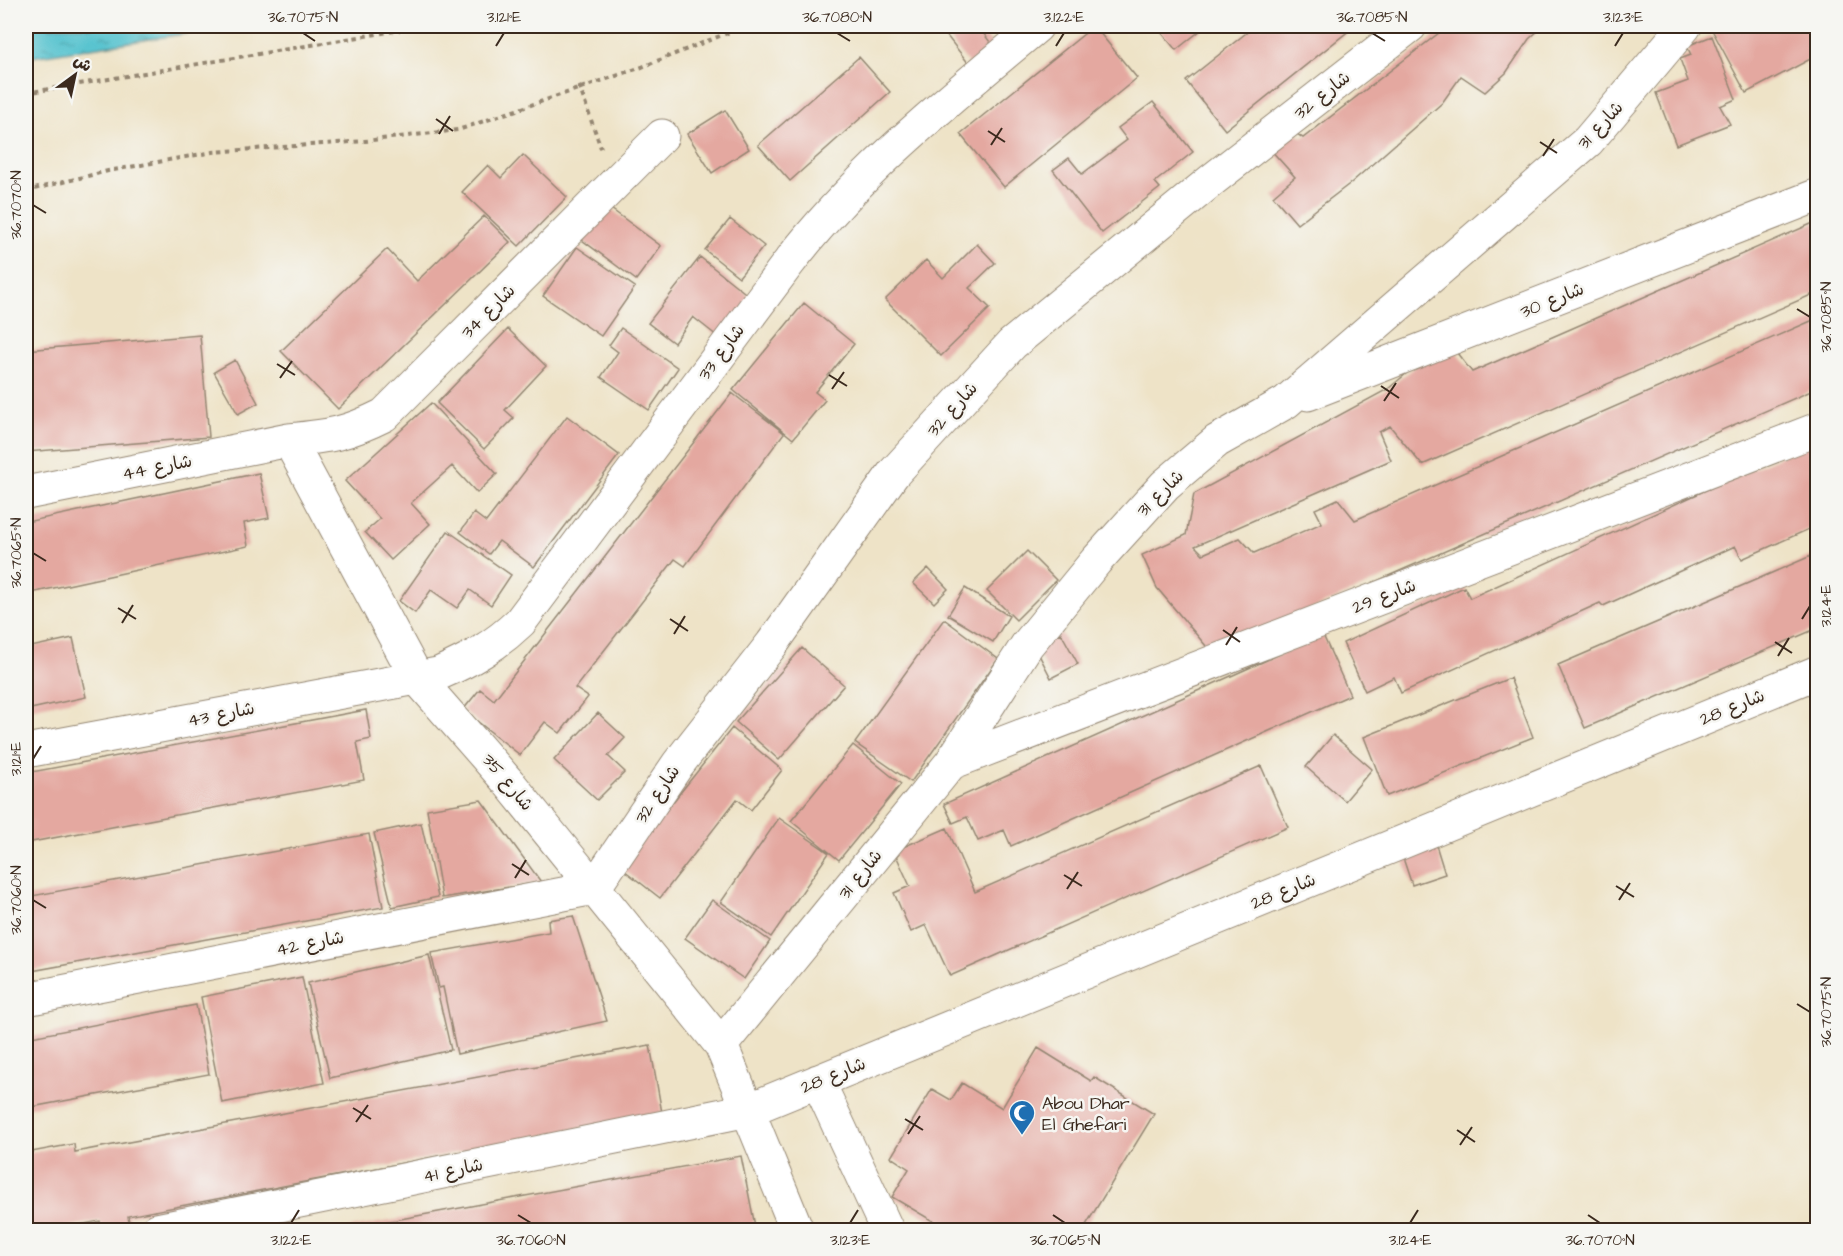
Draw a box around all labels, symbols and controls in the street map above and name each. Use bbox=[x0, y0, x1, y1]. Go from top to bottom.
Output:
text: 36.7075°N bbox=[268, 7, 338, 28]
text: 3.121°E bbox=[487, 7, 521, 28]
text: 36.7080°N bbox=[802, 7, 872, 28]
text: 3.122°E bbox=[1043, 7, 1085, 28]
text: 36.7085°N bbox=[1337, 7, 1407, 28]
text: 3.123°E bbox=[1603, 7, 1643, 28]
north arrow bbox=[45, 45, 105, 105]
text: ش bbox=[69, 49, 96, 77]
street label: شارع 32 bbox=[1289, 65, 1356, 125]
street label: شارع 31 bbox=[1572, 96, 1629, 155]
text: 36.7070°N bbox=[6, 170, 27, 240]
street label: شارع 30 bbox=[1517, 276, 1588, 325]
street label: شارع 34 bbox=[456, 279, 521, 344]
text: 36.7085°N bbox=[1816, 282, 1837, 352]
street label: شارع 33 bbox=[692, 319, 751, 386]
street label: شارع 32 bbox=[921, 377, 984, 442]
street label: شارع 44 bbox=[120, 448, 194, 487]
street label: شارع 31 bbox=[1131, 464, 1190, 523]
text: 36.7065°N bbox=[6, 518, 27, 588]
street label: شارع 29 bbox=[1349, 573, 1420, 620]
text: 3.124°E bbox=[1816, 585, 1837, 627]
street label: شارع 28 bbox=[1696, 683, 1768, 732]
street label: شارع 43 bbox=[186, 696, 257, 733]
text: 3.121°E bbox=[6, 742, 27, 776]
street label: شارع 35 bbox=[476, 748, 539, 816]
street label: شارع 32 bbox=[629, 760, 686, 828]
street label: شارع 31 bbox=[833, 844, 888, 905]
text: 36.7060°N bbox=[6, 865, 27, 935]
street label: شارع 28 bbox=[1247, 867, 1319, 916]
street label: شارع 42 bbox=[274, 925, 346, 962]
text: 36.7075°N bbox=[1816, 977, 1837, 1047]
street label: شارع 28 bbox=[797, 1051, 869, 1100]
place label: Abou Dhar El Ghefari bbox=[1042, 1091, 1130, 1137]
mosque icon: Abou Dhar El Ghefari bbox=[1007, 1098, 1037, 1136]
street label: شارع 41 bbox=[421, 1152, 485, 1189]
text: 3.122°E bbox=[270, 1230, 312, 1251]
text: 36.7060°N bbox=[496, 1230, 566, 1251]
text: 3.123°E bbox=[830, 1230, 870, 1251]
text: 36.7065°N bbox=[1030, 1230, 1100, 1251]
text: 3.124°E bbox=[1389, 1230, 1431, 1251]
text: 36.7070°N bbox=[1565, 1230, 1635, 1251]

